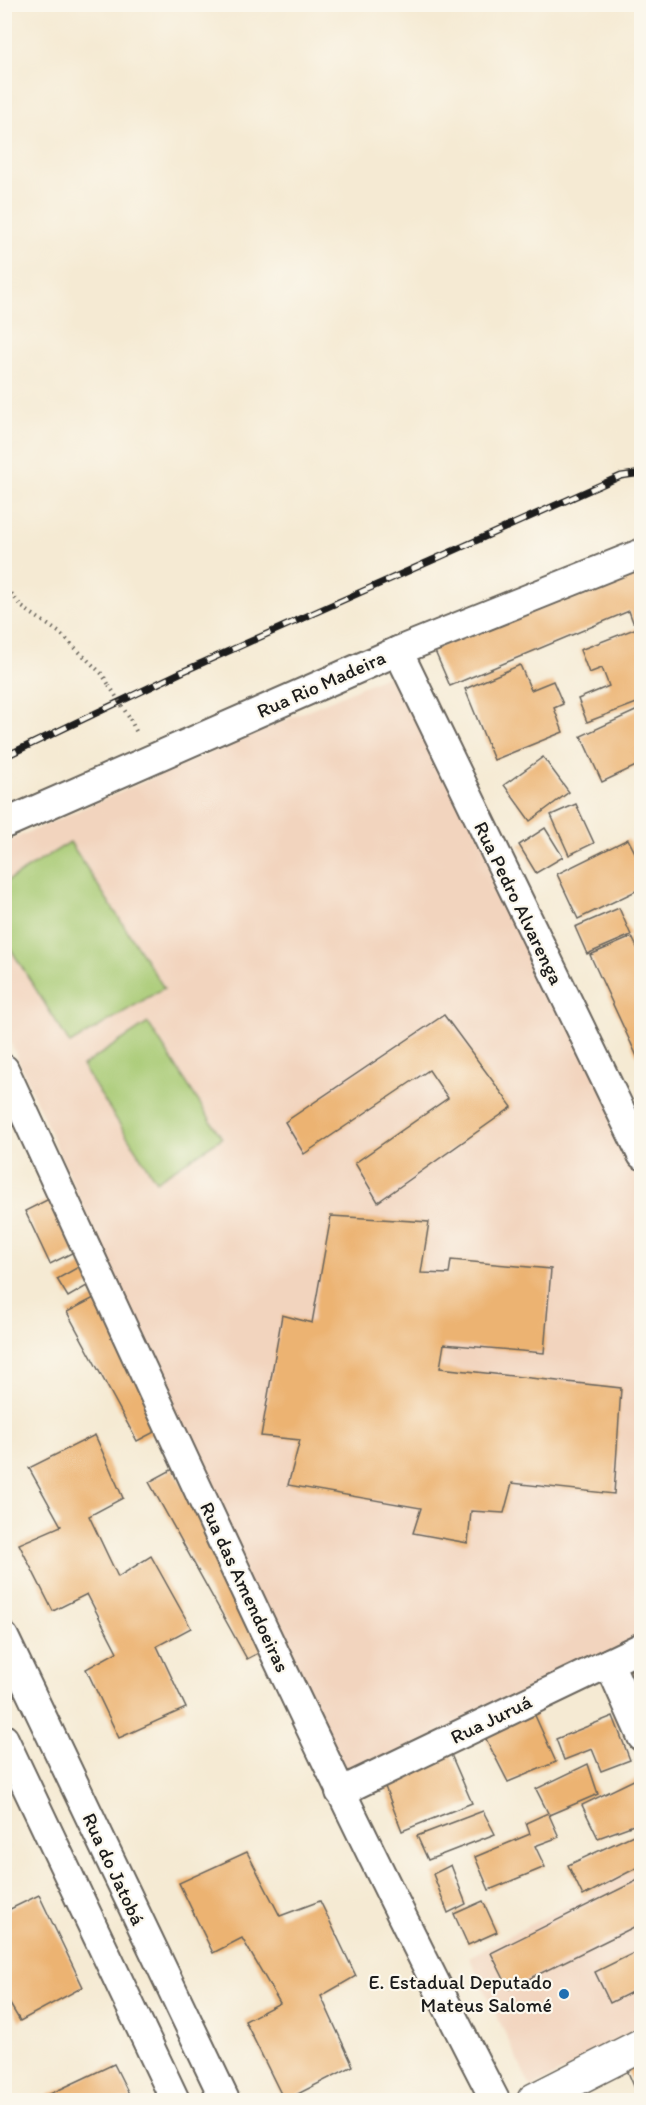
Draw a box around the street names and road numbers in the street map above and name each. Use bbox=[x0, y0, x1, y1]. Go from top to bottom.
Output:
street label: Rua Rio Madeira bbox=[253, 645, 389, 723]
street label: Rua Pedro Alvarenga bbox=[469, 817, 569, 989]
street label: Rua das Amendoeiras bbox=[195, 1498, 295, 1676]
street label: Rua Juruá bbox=[447, 1689, 536, 1749]
street label: Rua do Jatobá bbox=[77, 1809, 151, 1930]

